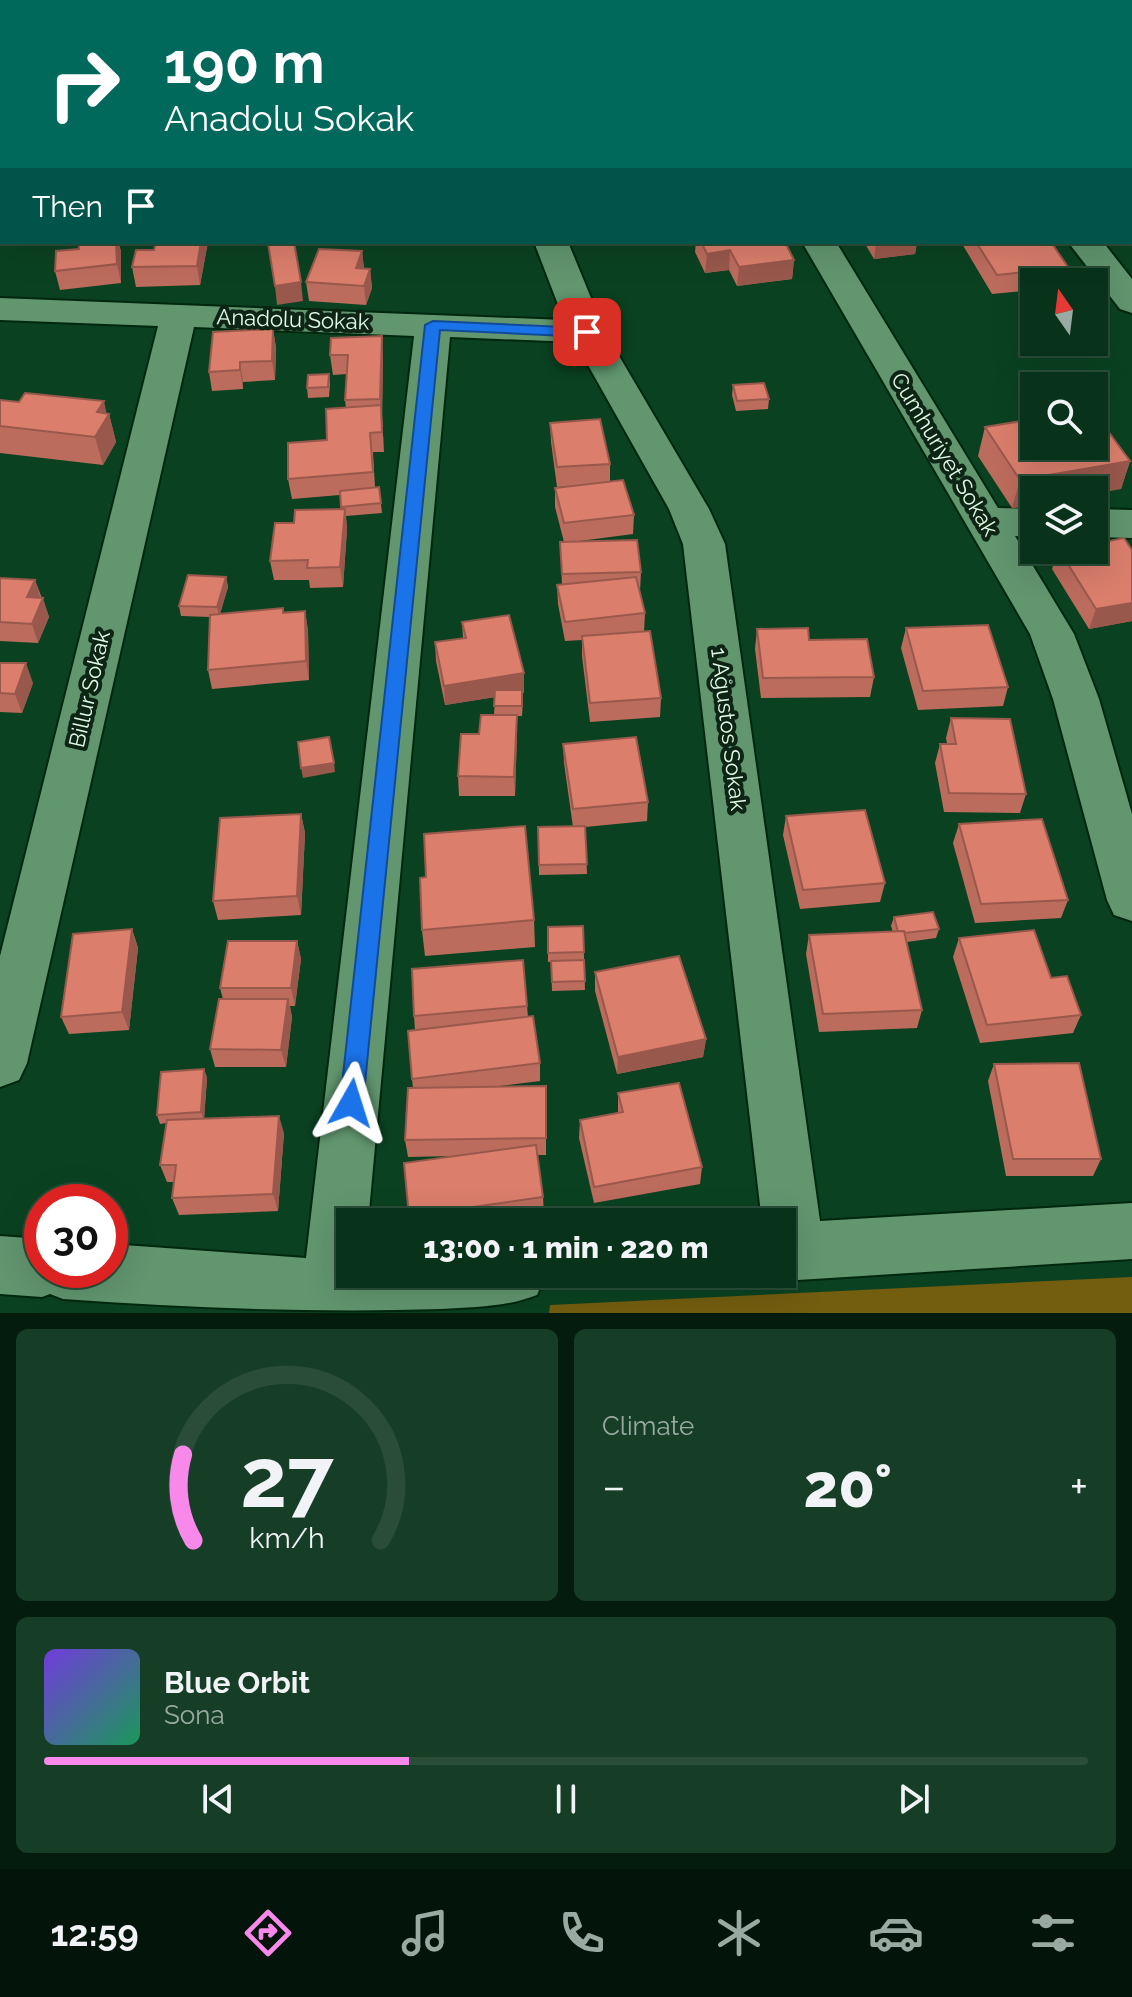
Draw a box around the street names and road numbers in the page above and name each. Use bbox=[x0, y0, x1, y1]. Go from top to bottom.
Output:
street label: Anadolu Sokak bbox=[216, 303, 370, 335]
street label: Cumhuriyet Sokak bbox=[886, 368, 1004, 541]
street label: Billur Sokak bbox=[63, 628, 115, 750]
street label: 1 Ağustos Sokak bbox=[706, 646, 752, 813]

